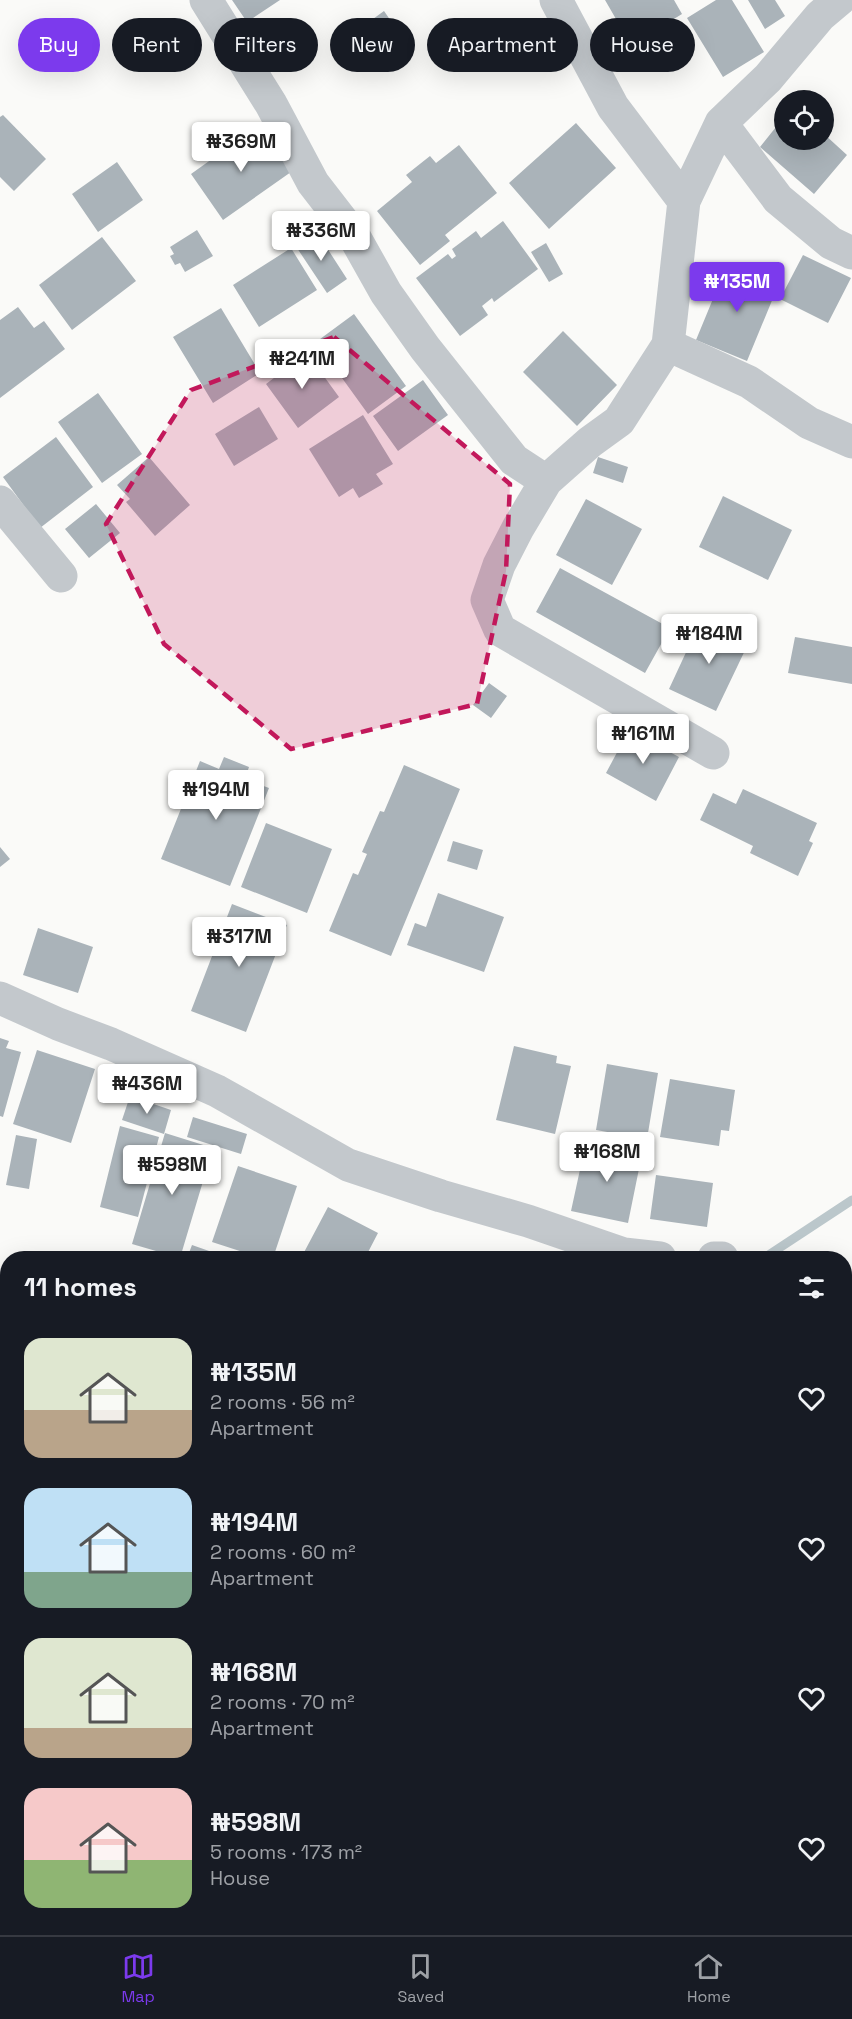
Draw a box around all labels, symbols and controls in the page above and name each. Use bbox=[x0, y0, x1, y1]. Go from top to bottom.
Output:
chip: Buy bbox=[18, 18, 100, 72]
chip: Rent bbox=[112, 18, 202, 72]
chip: Filters bbox=[214, 18, 318, 72]
chip: New bbox=[330, 18, 415, 72]
chip: Apartment bbox=[427, 18, 578, 72]
chip: House bbox=[590, 18, 695, 72]
map controls bbox=[774, 90, 834, 150]
button: locate bbox=[774, 90, 834, 150]
pin: ₦369M bbox=[199, 122, 283, 173]
text: ₦369M bbox=[206, 128, 276, 154]
pin: ₦336M bbox=[279, 211, 363, 262]
text: ₦336M bbox=[286, 217, 356, 243]
pin: ₦135M bbox=[695, 262, 779, 313]
text: ₦135M bbox=[704, 268, 770, 294]
pin: ₦241M bbox=[260, 339, 344, 390]
text: ₦241M bbox=[269, 345, 335, 371]
pin: ₦184M bbox=[667, 614, 751, 665]
text: ₦184M bbox=[675, 620, 743, 646]
pin: ₦161M bbox=[601, 714, 685, 765]
text: ₦161M bbox=[611, 720, 675, 746]
pin: ₦194M bbox=[174, 770, 258, 821]
text: ₦194M bbox=[182, 776, 250, 802]
pin: ₦317M bbox=[197, 917, 281, 968]
text: ₦317M bbox=[206, 923, 272, 949]
pin: ₦436M bbox=[105, 1064, 189, 1115]
text: ₦436M bbox=[112, 1070, 183, 1096]
pin: ₦168M bbox=[565, 1132, 649, 1183]
text: ₦168M bbox=[573, 1138, 641, 1164]
pin: ₦598M bbox=[130, 1145, 214, 1196]
text: ₦598M bbox=[137, 1151, 207, 1177]
text: 11 homes bbox=[24, 1270, 137, 1304]
icon: filters bbox=[795, 1271, 828, 1304]
text: ₦135M bbox=[210, 1355, 297, 1389]
icon: home bbox=[72, 1362, 144, 1434]
icon: heart bbox=[795, 1382, 828, 1415]
text: 2 rooms · 56 m² bbox=[210, 1389, 355, 1415]
text: Apartment bbox=[210, 1415, 314, 1441]
text: ₦194M bbox=[210, 1505, 298, 1539]
icon: home bbox=[72, 1512, 144, 1584]
icon: heart bbox=[795, 1532, 828, 1565]
text: 2 rooms · 60 m² bbox=[210, 1539, 356, 1565]
text: Apartment bbox=[210, 1565, 314, 1591]
text: ₦168M bbox=[210, 1655, 297, 1689]
icon: home bbox=[72, 1662, 144, 1734]
icon: heart bbox=[795, 1682, 828, 1715]
text: 2 rooms · 70 m² bbox=[210, 1689, 354, 1715]
text: Apartment bbox=[210, 1715, 314, 1741]
text: ₦598M bbox=[210, 1805, 301, 1839]
icon: home bbox=[72, 1812, 144, 1884]
icon: heart bbox=[795, 1832, 828, 1865]
text: 5 rooms · 173 m² bbox=[210, 1839, 362, 1865]
text: House bbox=[210, 1865, 270, 1891]
tab: Map bbox=[121, 1950, 155, 2007]
tab: Saved bbox=[398, 1950, 444, 2007]
tab: Home bbox=[687, 1950, 731, 2007]

